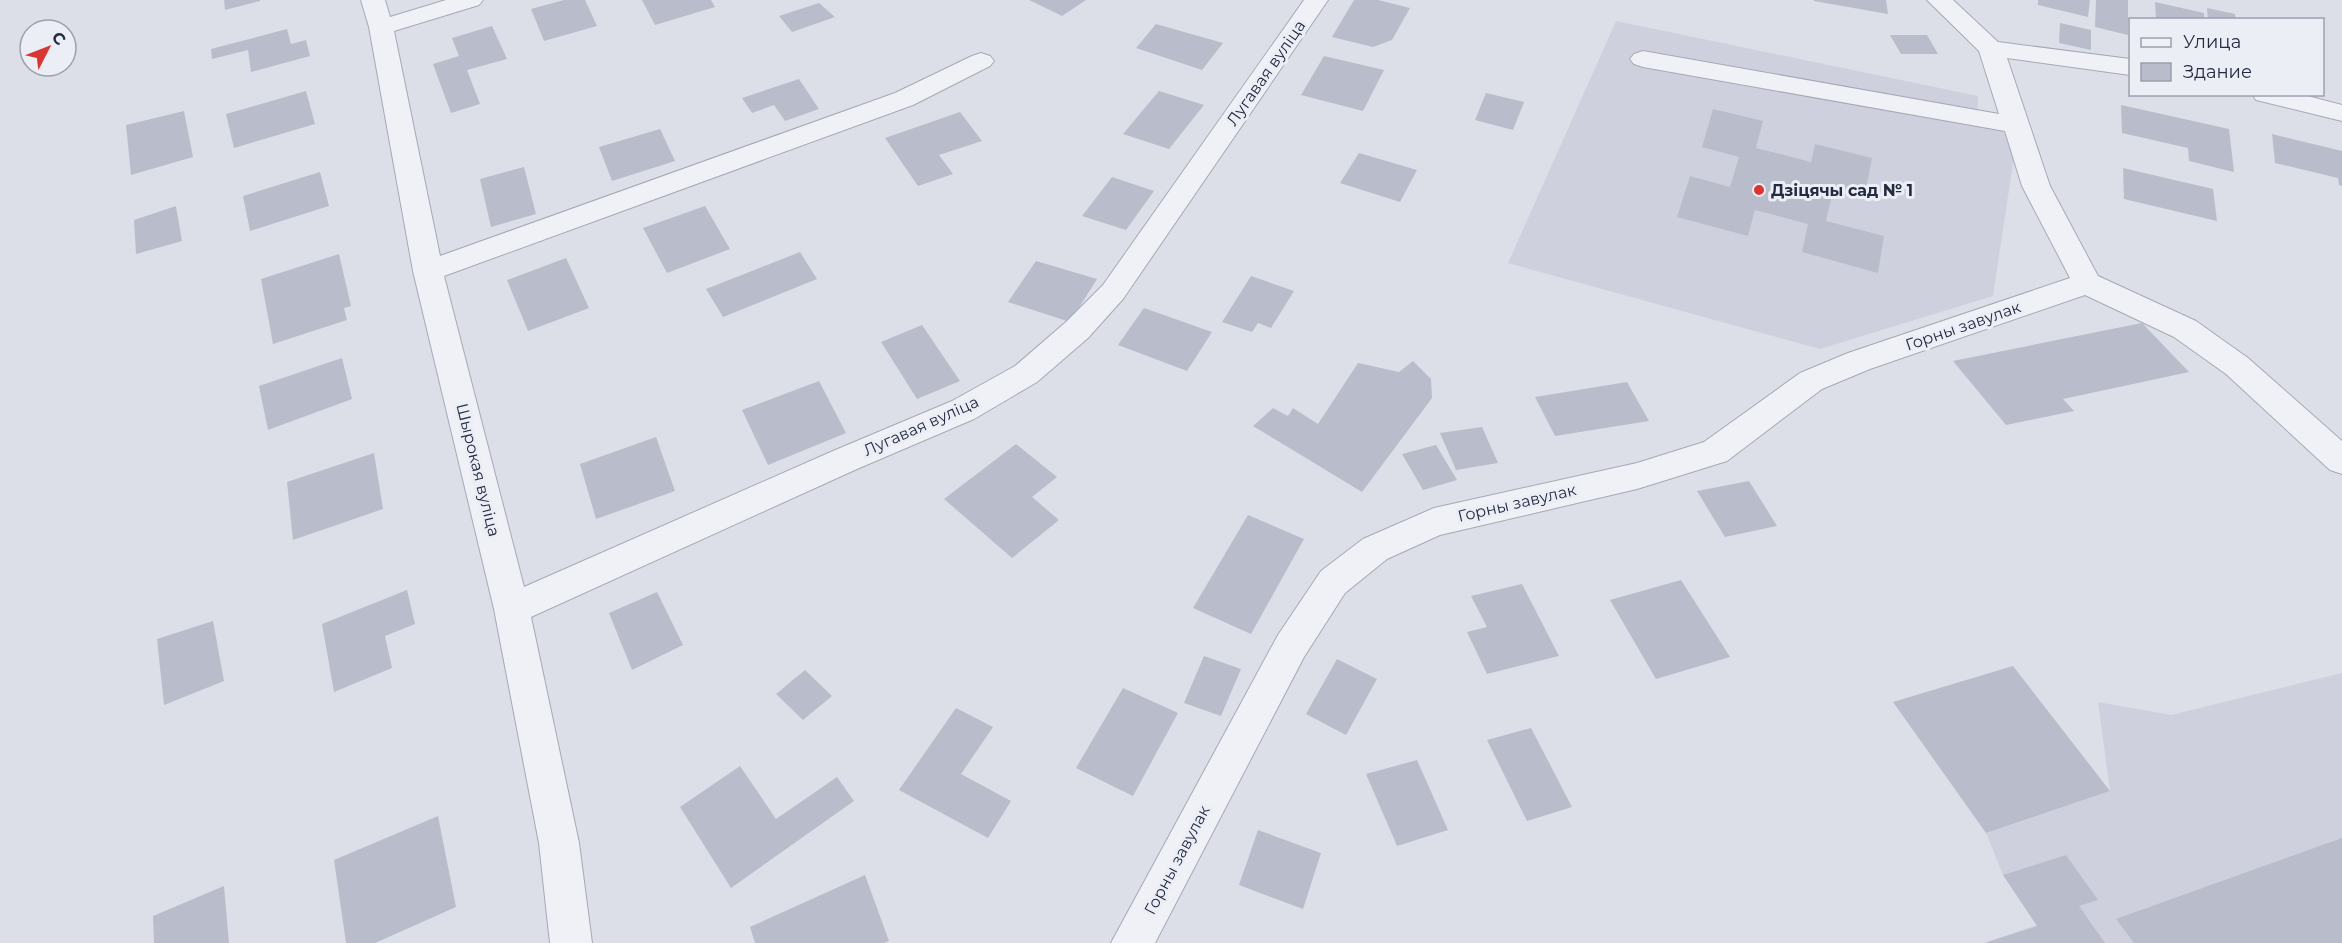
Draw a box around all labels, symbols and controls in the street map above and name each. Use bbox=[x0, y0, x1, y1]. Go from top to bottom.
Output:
street label: Лугавая вуліца bbox=[1223, 17, 1309, 129]
north arrow bbox=[18, 18, 78, 78]
legend bbox=[2129, 18, 2324, 96]
text: С bbox=[48, 28, 70, 49]
text: Улица bbox=[2183, 31, 2241, 53]
text: Здание bbox=[2183, 61, 2252, 83]
place label: Дзіцячы сад № 1 bbox=[1771, 181, 1913, 200]
marker: Дзіцячы сад № 1 bbox=[1752, 183, 1766, 197]
street label: Горны завулак bbox=[1903, 297, 2024, 355]
street label: Лугавая вуліца bbox=[860, 392, 982, 460]
street label: Шырокая вуліца bbox=[452, 401, 504, 539]
street label: Горны завулак bbox=[1456, 480, 1579, 526]
street label: Горны завулак bbox=[1140, 802, 1214, 918]

